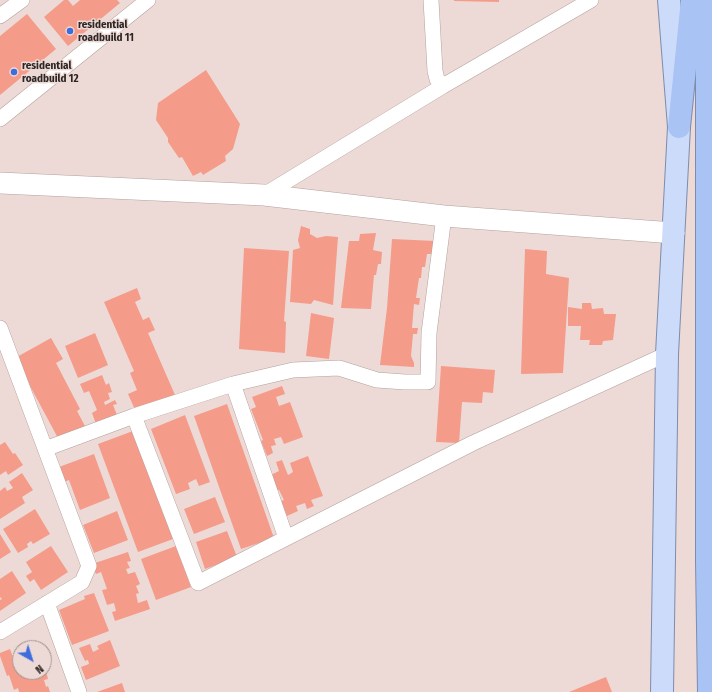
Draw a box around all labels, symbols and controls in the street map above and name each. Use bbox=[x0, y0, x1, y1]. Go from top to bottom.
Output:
place label: residential roadbuild 11 bbox=[78, 18, 134, 44]
marker: residential roadbuild 11 bbox=[65, 26, 75, 36]
place label: residential roadbuild 12 bbox=[22, 59, 78, 85]
marker: residential roadbuild 12 bbox=[9, 67, 19, 77]
north arrow bbox=[12, 640, 52, 680]
text: N bbox=[33, 662, 46, 676]

